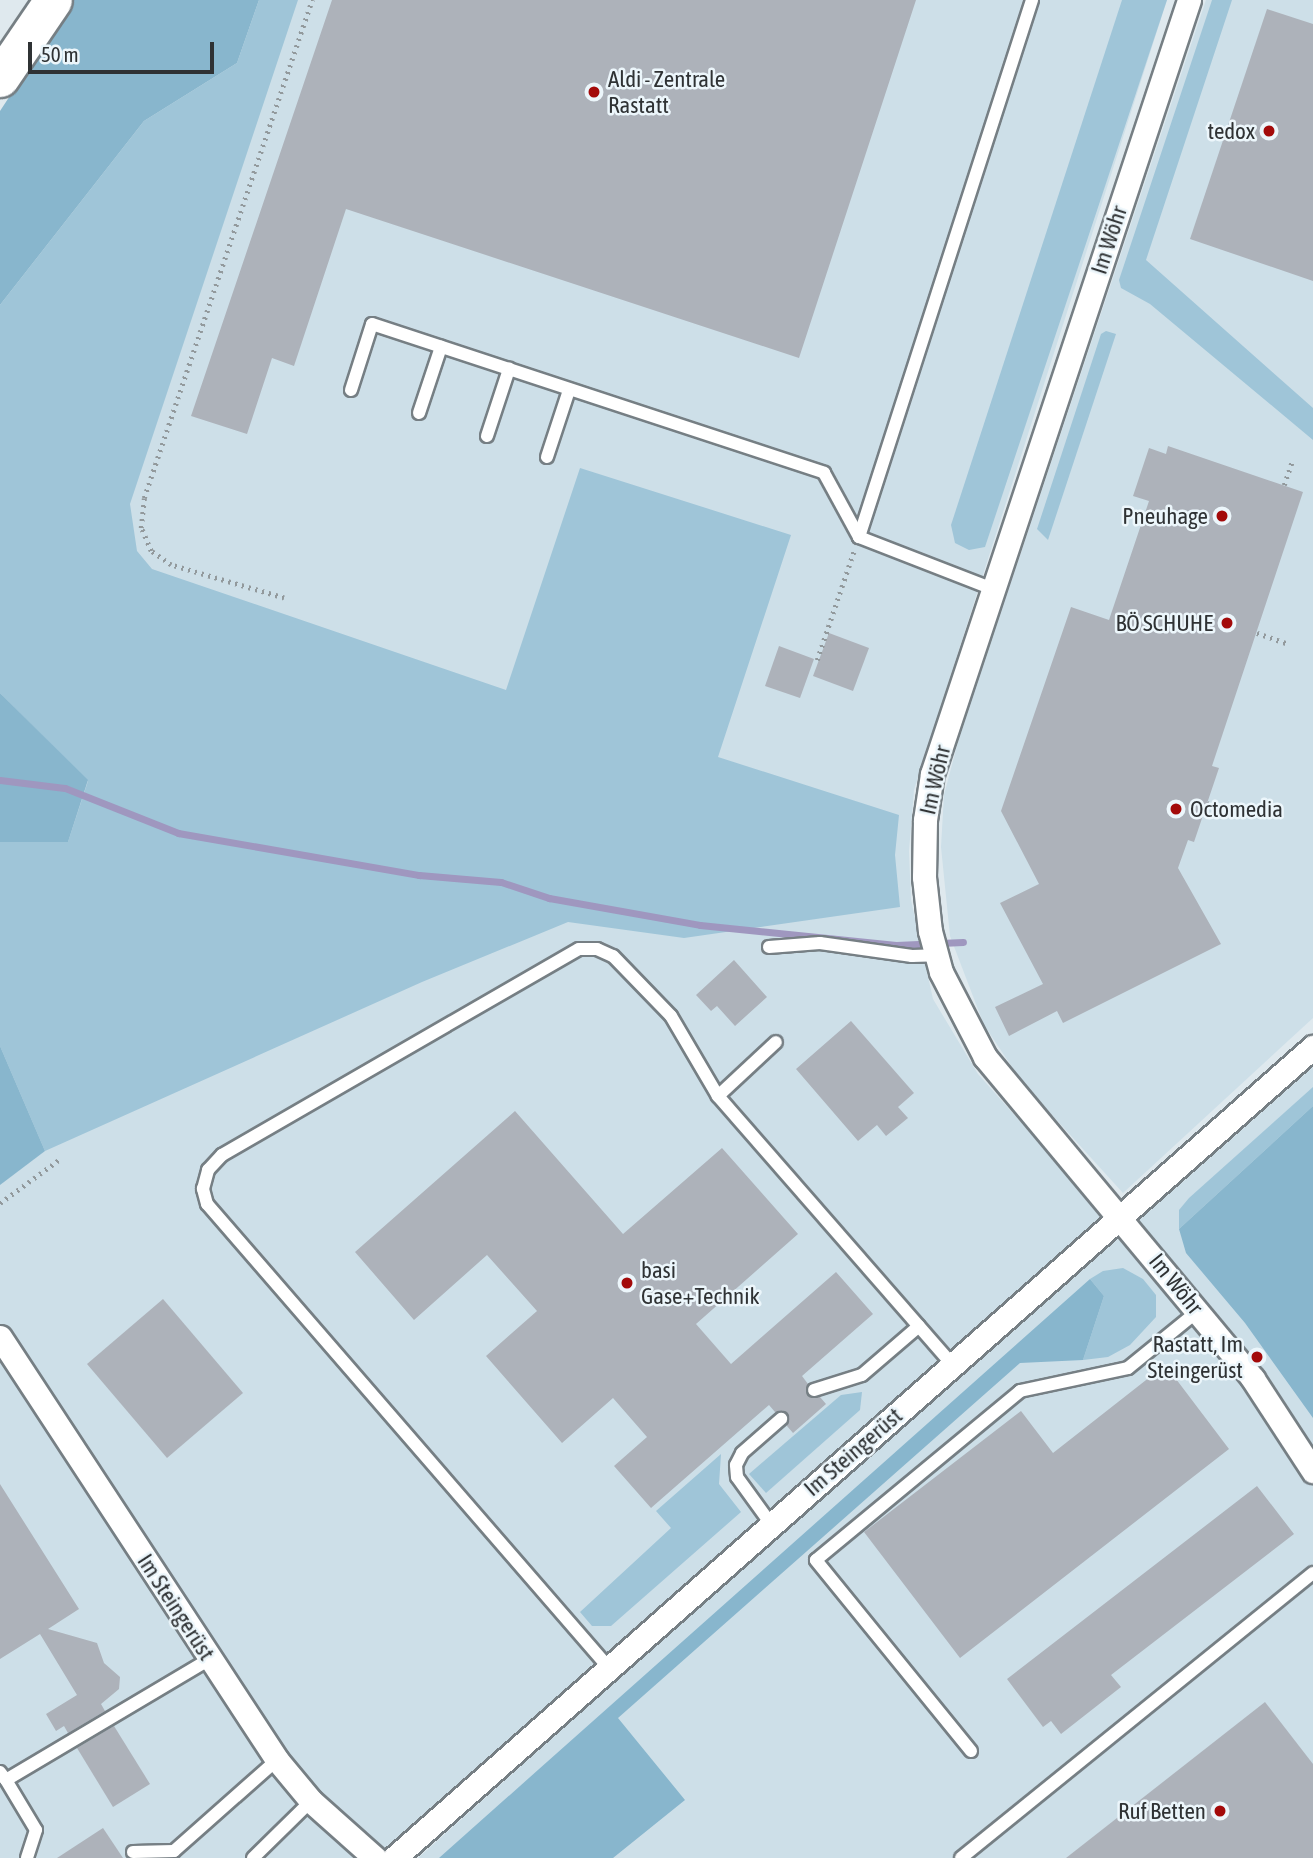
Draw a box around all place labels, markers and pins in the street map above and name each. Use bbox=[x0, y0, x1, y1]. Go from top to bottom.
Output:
place label: Aldi - Zentrale Rastatt bbox=[608, 65, 725, 119]
marker: Aldi - Zentrale Rastatt bbox=[586, 84, 602, 100]
place label: tedox bbox=[1208, 117, 1255, 145]
marker: tedox bbox=[1261, 123, 1277, 139]
place label: Pneuhage bbox=[1122, 502, 1208, 530]
marker: Pneuhage bbox=[1214, 508, 1230, 524]
place label: BÖ SCHUHE bbox=[1115, 609, 1213, 637]
marker: BÖ SCHUHE bbox=[1219, 615, 1235, 631]
place label: Octomedia bbox=[1190, 795, 1283, 823]
marker: Octomedia bbox=[1168, 801, 1184, 817]
place label: basi Gase+Technik bbox=[641, 1256, 760, 1310]
marker: basi Gase+Technik bbox=[619, 1275, 635, 1291]
place label: Rastatt, Im Steingerüst bbox=[1148, 1330, 1243, 1384]
marker: Rastatt, Im Steingerüst bbox=[1249, 1349, 1265, 1365]
place label: Ruf Betten bbox=[1118, 1797, 1206, 1825]
marker: Ruf Betten bbox=[1212, 1803, 1228, 1819]

